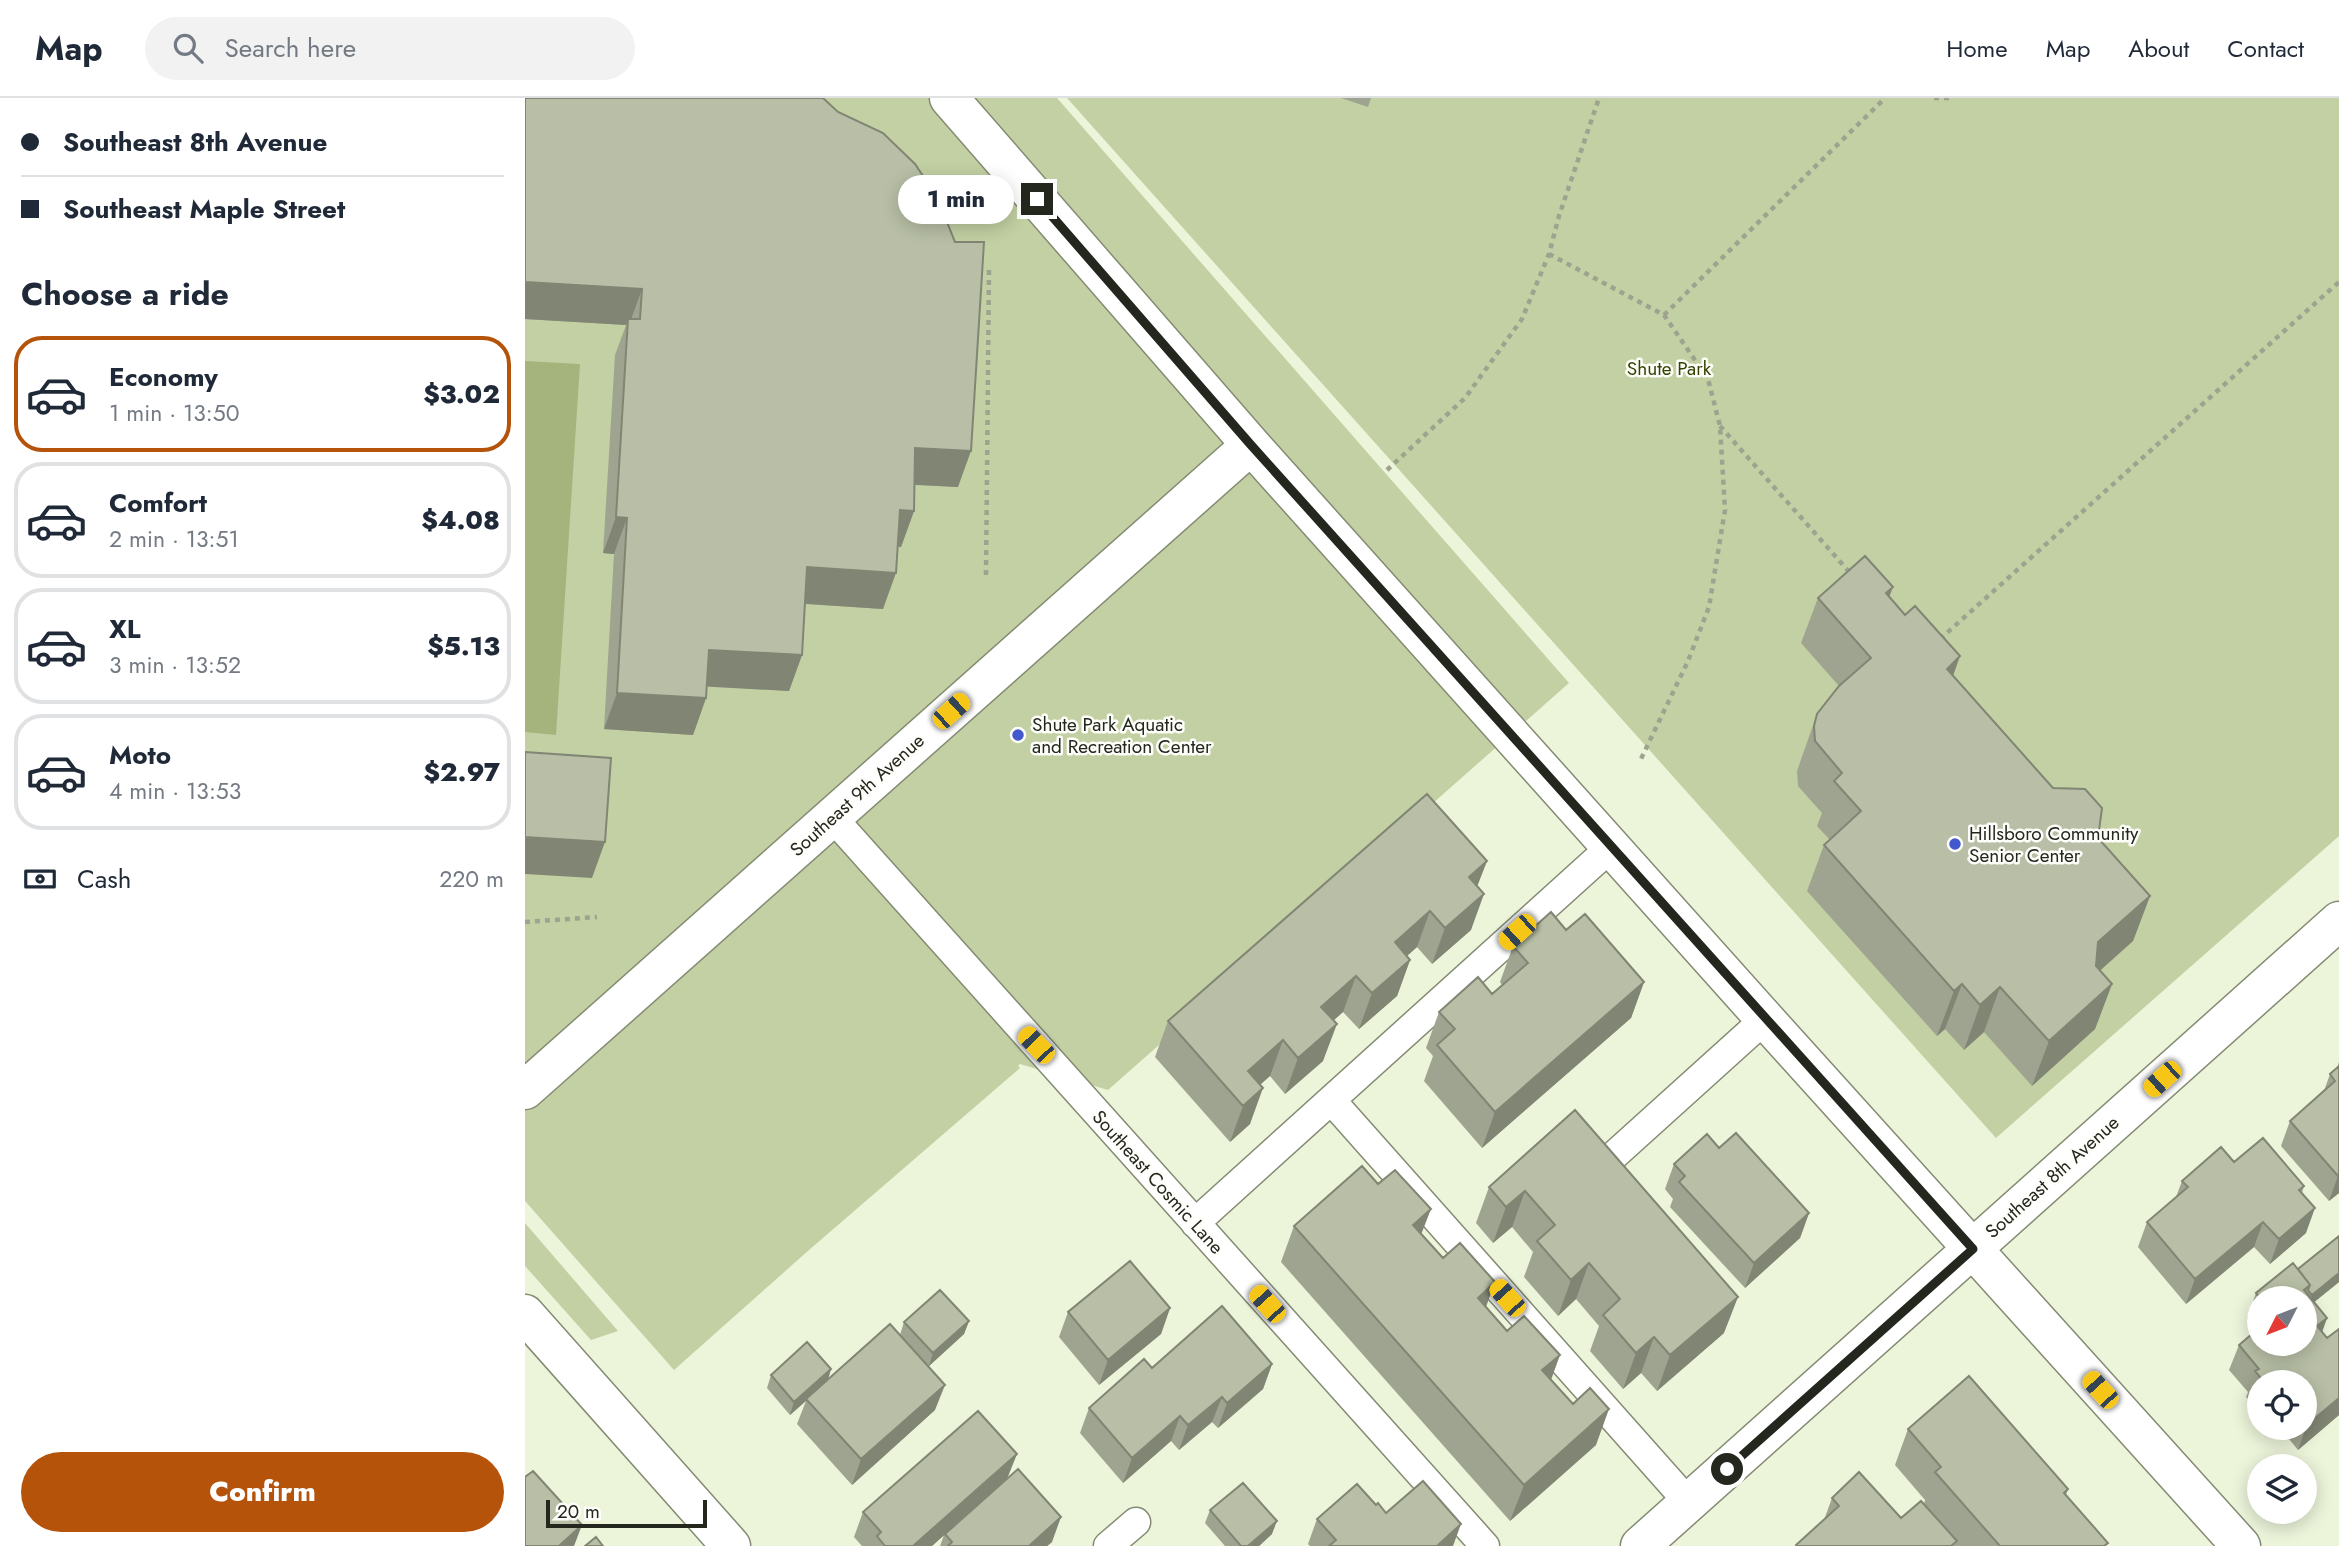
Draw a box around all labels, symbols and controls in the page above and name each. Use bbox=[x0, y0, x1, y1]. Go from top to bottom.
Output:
search box bbox=[145, 17, 635, 80]
text: Map bbox=[35, 25, 103, 72]
icon: search bbox=[169, 29, 207, 67]
text: Search here bbox=[225, 29, 356, 67]
text: Home bbox=[1946, 31, 2008, 66]
text: Map bbox=[2046, 31, 2090, 66]
text: About bbox=[2128, 31, 2189, 66]
text: Contact bbox=[2227, 31, 2304, 66]
text: Southeast 8th Avenue bbox=[63, 123, 327, 161]
callout: 1 min bbox=[897, 174, 1013, 224]
text: 1 min bbox=[927, 182, 985, 216]
route end bbox=[1021, 183, 1053, 215]
text: Southeast Maple Street bbox=[63, 190, 345, 228]
text: Choose a ride bbox=[21, 271, 229, 317]
park label: Shute Park bbox=[1627, 355, 1712, 382]
text: Economy bbox=[109, 358, 218, 396]
icon: car bbox=[25, 363, 88, 426]
text: $3.02 bbox=[423, 375, 500, 413]
text: 1 min · 13:50 bbox=[109, 396, 240, 430]
text: Comfort bbox=[109, 484, 207, 522]
icon: car bbox=[25, 489, 88, 552]
text: $4.08 bbox=[421, 501, 500, 539]
text: 2 min · 13:51 bbox=[109, 522, 239, 556]
text: XL bbox=[109, 610, 141, 648]
icon: car bbox=[25, 615, 88, 678]
text: $5.13 bbox=[427, 627, 500, 665]
text: 3 min · 13:52 bbox=[109, 648, 241, 682]
car bbox=[929, 689, 974, 733]
place label: Shute Park Aquatic and Recreation Center bbox=[1032, 711, 1212, 760]
street label: Southeast 9th Avenue bbox=[784, 727, 930, 863]
marker: Shute Park Aquatic and Recreation Center bbox=[1010, 727, 1026, 743]
text: Moto bbox=[109, 736, 171, 774]
icon: car bbox=[25, 741, 88, 804]
text: $2.97 bbox=[424, 753, 500, 791]
text: 4 min · 13:53 bbox=[109, 774, 241, 808]
place label: Hillsboro Community Senior Center bbox=[1969, 820, 2139, 869]
marker: Hillsboro Community Senior Center bbox=[1947, 836, 1963, 852]
icon: cash bbox=[21, 860, 59, 898]
text: Cash bbox=[77, 860, 131, 898]
text: 220 m bbox=[439, 862, 504, 896]
car bbox=[1495, 910, 1540, 954]
car bbox=[1014, 1023, 1059, 1067]
car bbox=[2140, 1057, 2185, 1101]
street label: Southeast Cosmic Lane bbox=[1086, 1104, 1230, 1260]
street label: Southeast 8th Avenue bbox=[1979, 1109, 2125, 1245]
car bbox=[1486, 1275, 1529, 1321]
car bbox=[1246, 1281, 1289, 1327]
north arrow bbox=[2247, 1286, 2317, 1356]
map controls bbox=[2247, 1286, 2317, 1524]
car bbox=[2079, 1367, 2122, 1413]
button: locate bbox=[2247, 1370, 2317, 1440]
button: Confirm bbox=[21, 1452, 504, 1532]
route start bbox=[1711, 1453, 1743, 1485]
button: layers bbox=[2247, 1454, 2317, 1524]
scale bar bbox=[546, 1497, 707, 1529]
text: 20 m bbox=[557, 1498, 600, 1525]

